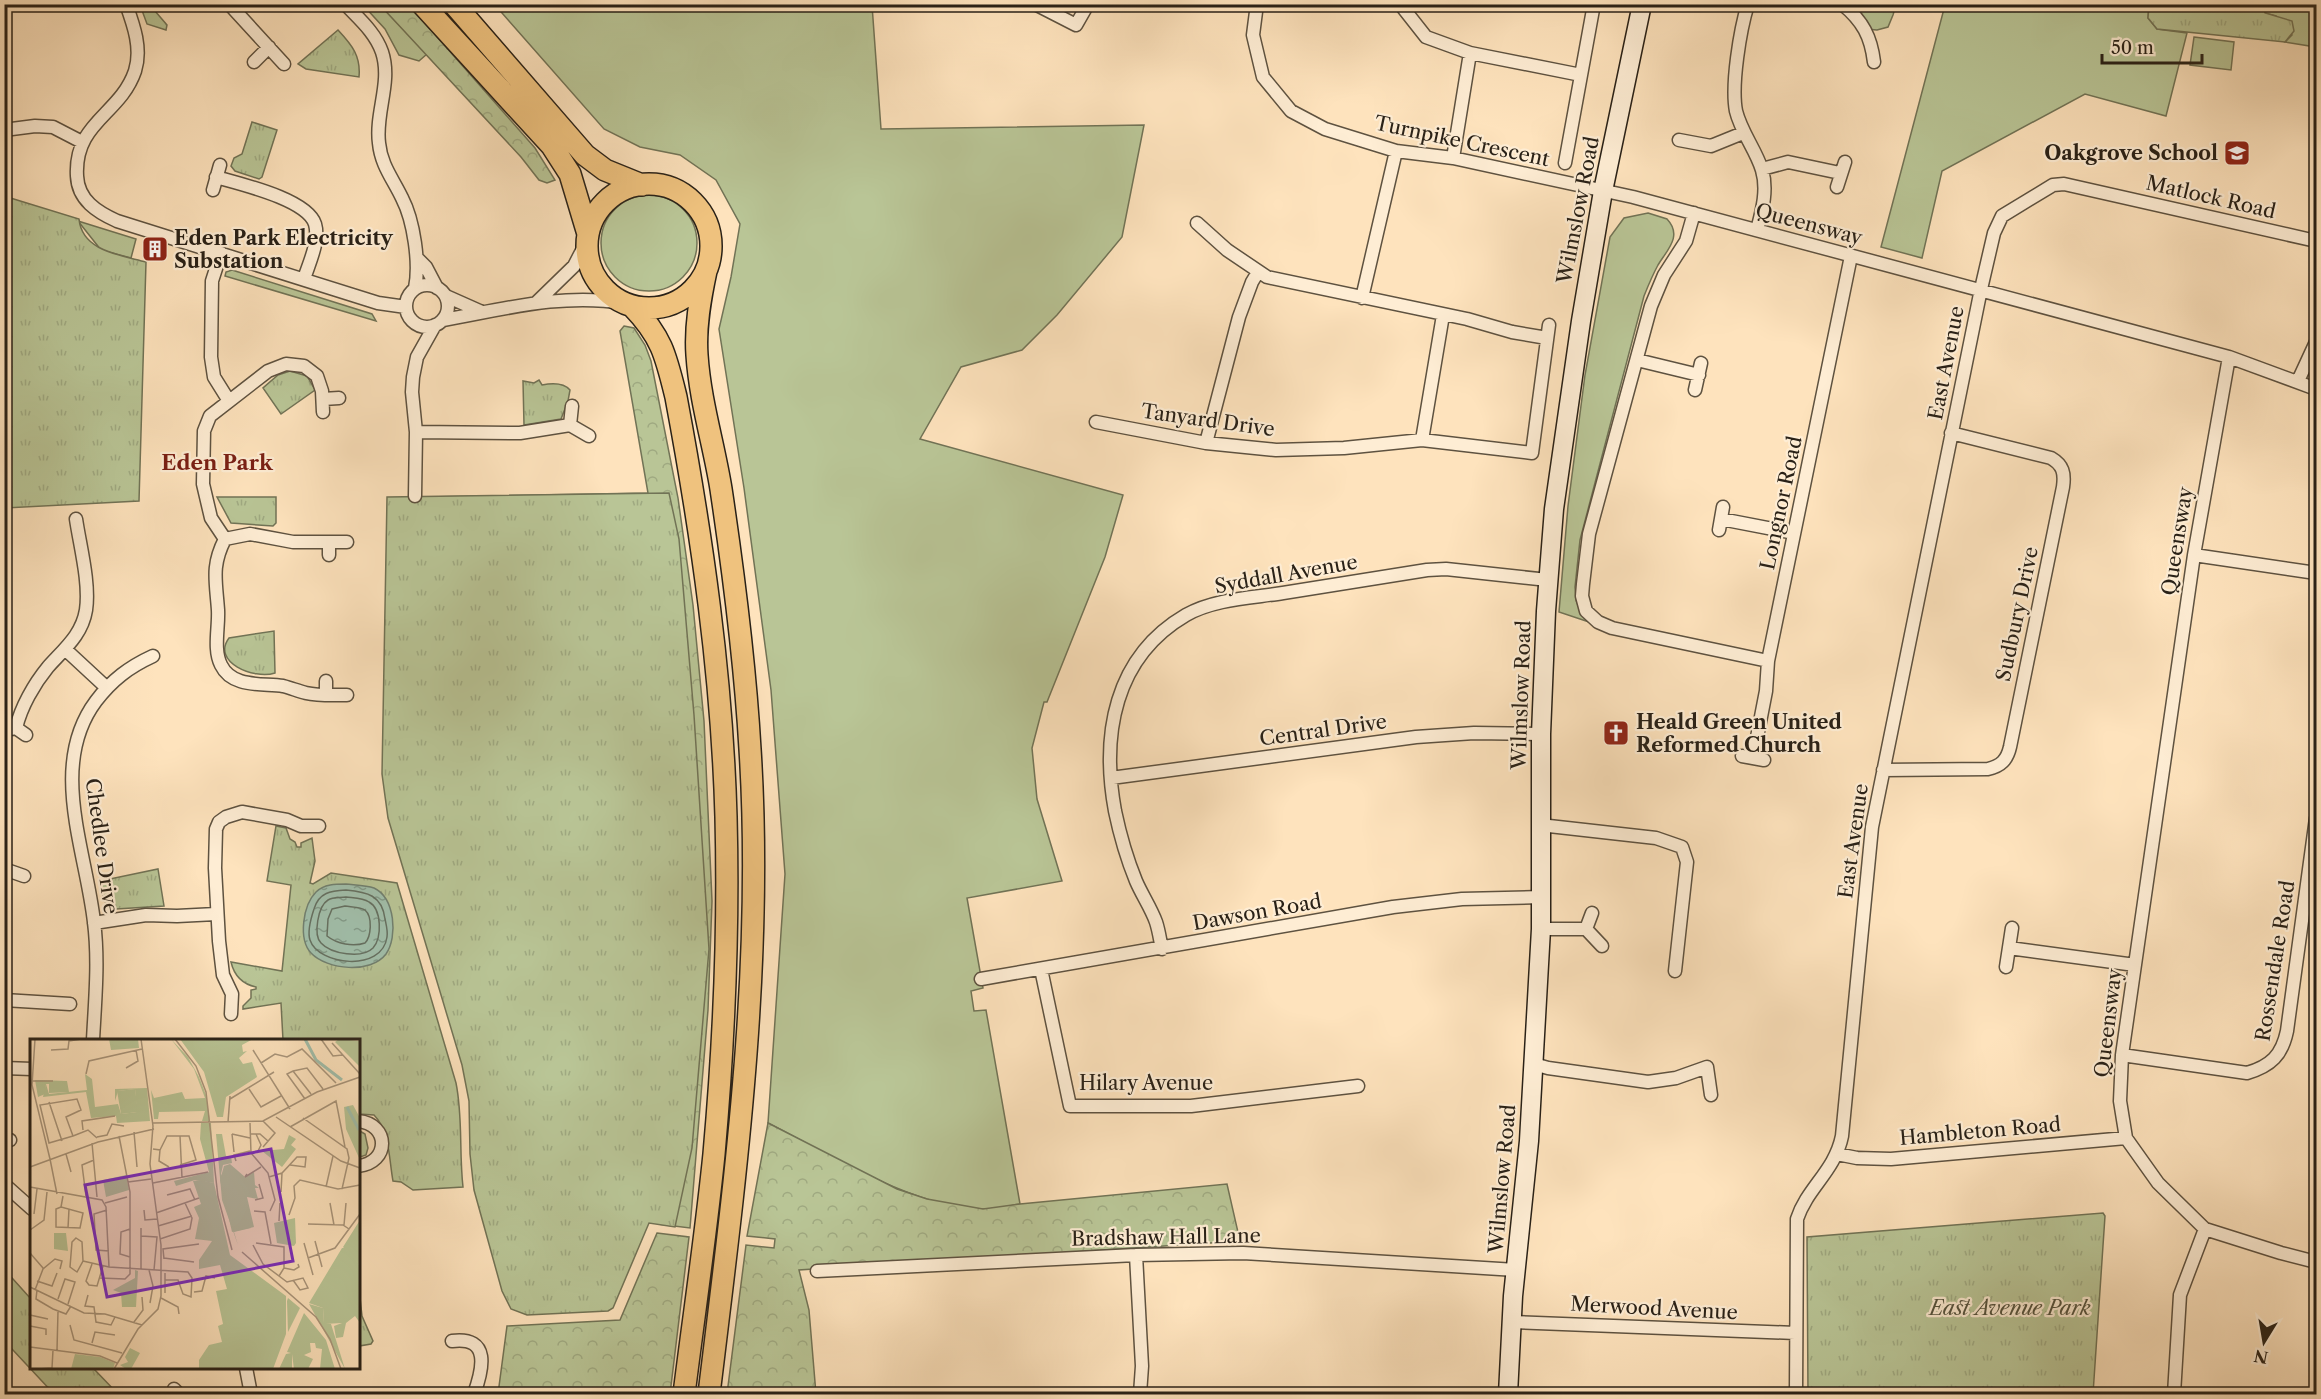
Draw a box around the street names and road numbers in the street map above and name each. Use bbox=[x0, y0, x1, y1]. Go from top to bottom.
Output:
street label: Turnpike Crescent bbox=[1372, 111, 1552, 171]
street label: Wilmslow Road bbox=[1552, 134, 1604, 287]
street label: Matlock Road bbox=[2144, 170, 2278, 224]
street label: Queensway bbox=[1753, 198, 1866, 250]
street label: East Avenue bbox=[1923, 304, 1969, 422]
street label: Tanyard Drive bbox=[1140, 399, 1276, 441]
street label: Longnor Road bbox=[1755, 434, 1807, 572]
street label: Queensway bbox=[2157, 484, 2198, 597]
street label: Sudbury Drive bbox=[1991, 544, 2043, 684]
street label: Syddall Avenue bbox=[1213, 550, 1359, 598]
street label: Wilmslow Road bbox=[1506, 620, 1536, 771]
street label: Central Drive bbox=[1258, 709, 1388, 751]
street label: Chedlee Drive bbox=[81, 777, 123, 915]
street label: East Avenue bbox=[1833, 782, 1873, 900]
street label: Rossendale Road bbox=[2250, 879, 2300, 1043]
street label: Dawson Road bbox=[1191, 889, 1323, 935]
street label: Queensway bbox=[2089, 966, 2127, 1079]
street label: Hilary Avenue bbox=[1079, 1071, 1213, 1095]
street label: Wilmslow Road bbox=[1483, 1103, 1520, 1256]
street label: Hambleton Road bbox=[1898, 1112, 2062, 1150]
street label: Bradshaw Hall Lane bbox=[1071, 1223, 1261, 1251]
street label: Merwood Avenue bbox=[1570, 1292, 1738, 1324]

